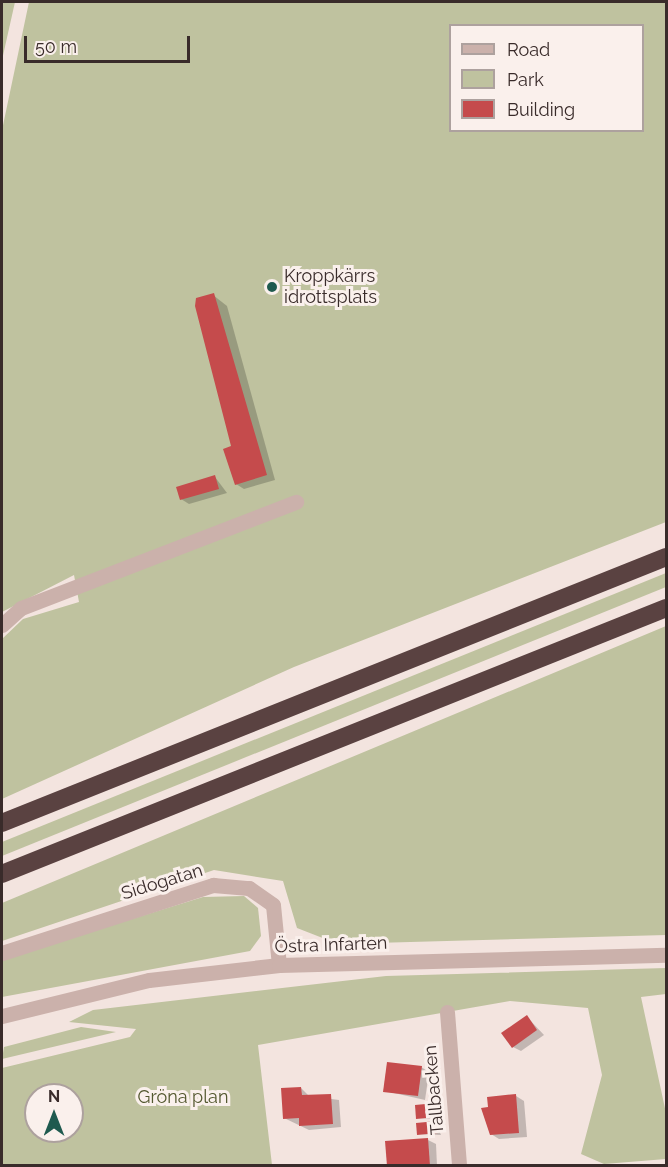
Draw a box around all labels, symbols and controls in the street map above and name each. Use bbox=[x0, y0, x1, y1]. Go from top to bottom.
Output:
scale bar bbox=[27, 24, 194, 62]
legend bbox=[449, 24, 644, 132]
text: 50 m bbox=[35, 36, 77, 57]
text: Road bbox=[507, 39, 550, 60]
text: Park bbox=[507, 69, 544, 90]
text: Building bbox=[507, 99, 575, 120]
place label: Kroppkärrs idrottsplats bbox=[284, 266, 377, 308]
marker: Kroppkärrs idrottsplats bbox=[265, 280, 279, 294]
street label: Sidogatan bbox=[119, 859, 205, 905]
street label: Östra Infarten bbox=[274, 932, 388, 958]
street label: Tallbacken bbox=[419, 1044, 449, 1136]
north arrow bbox=[24, 1083, 84, 1143]
park label: Gröna plan bbox=[138, 1086, 228, 1108]
text: N bbox=[48, 1087, 60, 1106]

